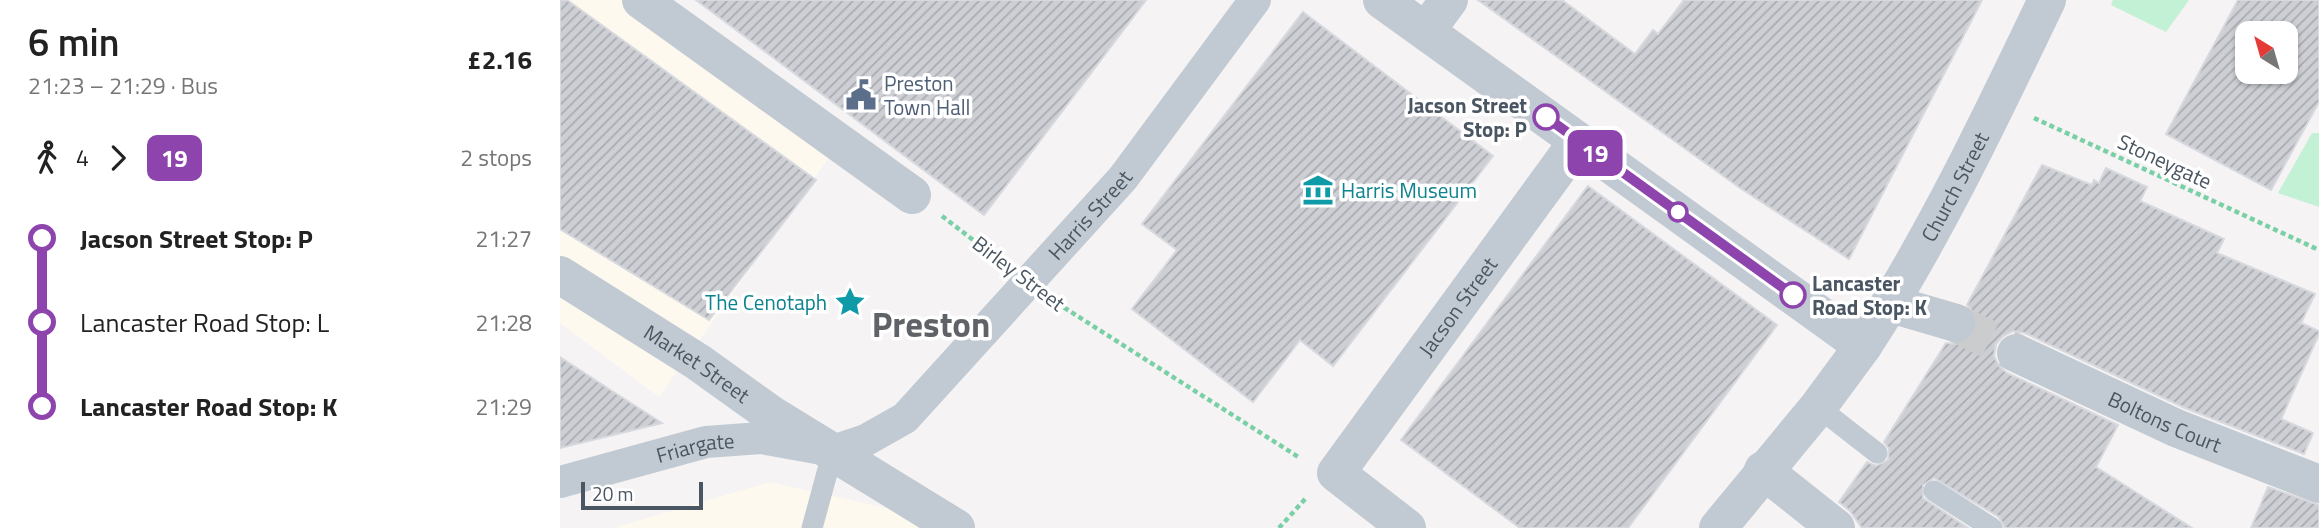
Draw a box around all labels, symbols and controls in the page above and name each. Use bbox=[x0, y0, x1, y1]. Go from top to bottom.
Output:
text: 6 min bbox=[28, 13, 119, 71]
north arrow bbox=[2235, 21, 2298, 84]
map controls bbox=[2235, 21, 2298, 84]
text: £2.16 bbox=[467, 40, 532, 79]
place label: Preston Town Hall bbox=[884, 67, 970, 123]
text: 21:23 – 21:29 · Bus bbox=[28, 68, 218, 103]
public building icon: Preston Town Hall bbox=[844, 78, 878, 112]
place label: Jacson Street Stop: P bbox=[1407, 89, 1527, 145]
marker: Jacson Street Stop: P bbox=[1533, 104, 1559, 130]
street label: Church Street bbox=[1913, 125, 1997, 247]
street label: Stoneygate bbox=[2113, 125, 2217, 197]
line badge: 19 bbox=[1564, 130, 1626, 176]
text: 19 bbox=[1582, 135, 1608, 171]
icon: walk bbox=[28, 139, 66, 177]
icon: forward bbox=[99, 139, 137, 177]
text: 4 bbox=[76, 140, 89, 175]
text: 19 bbox=[161, 140, 188, 176]
text: 2 stops bbox=[460, 140, 532, 175]
street label: Harris Street bbox=[1040, 163, 1140, 267]
museum icon: Harris Museum bbox=[1301, 173, 1335, 207]
place label: Harris Museum bbox=[1341, 174, 1477, 206]
unlabelled marker bbox=[1668, 202, 1688, 222]
text: Jacson Street Stop: P bbox=[80, 219, 313, 258]
text: 21:27 bbox=[475, 221, 532, 256]
street label: Birley Street bbox=[966, 227, 1073, 319]
street label: Jacson Street bbox=[1410, 249, 1505, 363]
place label: Lancaster Road Stop: K bbox=[1812, 267, 1927, 323]
marker: Lancaster Road Stop: K bbox=[1780, 282, 1806, 308]
place icon: The Cenotaph bbox=[833, 285, 867, 319]
place label: The Cenotaph bbox=[705, 286, 827, 318]
district label: Preston bbox=[872, 297, 990, 351]
text: Lancaster Road Stop: L bbox=[80, 303, 329, 342]
text: 21:28 bbox=[475, 305, 532, 340]
street label: Market Street bbox=[638, 316, 757, 411]
street label: Boltons Court bbox=[2103, 382, 2227, 461]
text: Lancaster Road Stop: K bbox=[80, 387, 337, 426]
text: 21:29 bbox=[475, 389, 532, 424]
street label: Friargate bbox=[652, 424, 735, 471]
scale bar bbox=[581, 479, 704, 511]
text: 20 m bbox=[592, 479, 633, 508]

